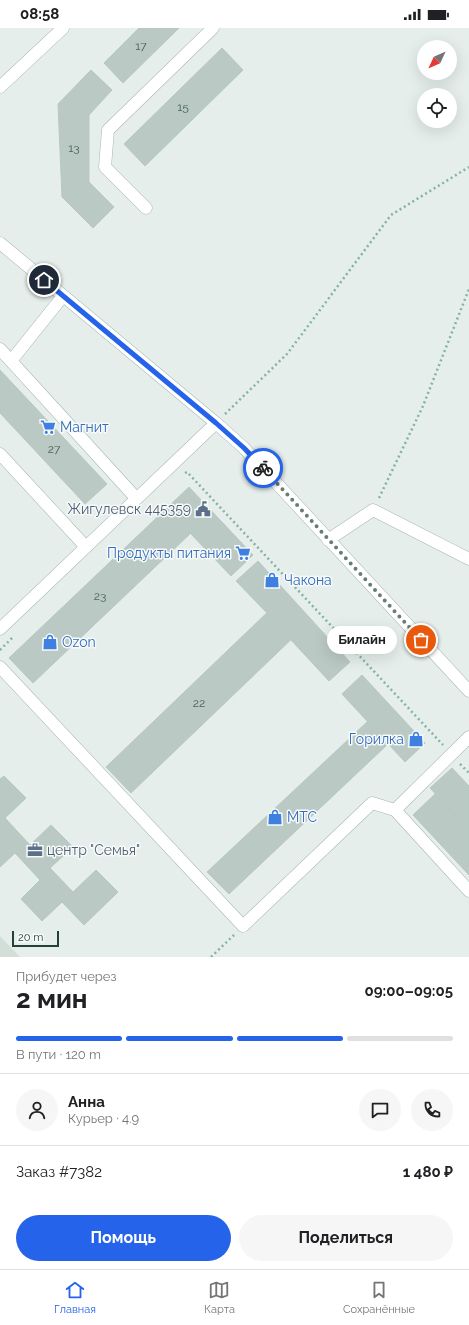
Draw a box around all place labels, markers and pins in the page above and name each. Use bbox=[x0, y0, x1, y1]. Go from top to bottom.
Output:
pin bbox=[27, 263, 61, 297]
supermarket icon: Магнит bbox=[39, 418, 57, 436]
place label: Магнит bbox=[60, 419, 109, 435]
public building icon: Жигулевск 445359 bbox=[194, 500, 212, 518]
place label: Жигулевск 445359 bbox=[67, 501, 191, 517]
supermarket icon: Продукты питания bbox=[234, 544, 252, 562]
place label: Продукты питания bbox=[107, 545, 231, 561]
shop icon: Чакона bbox=[263, 571, 281, 589]
place label: Чакона bbox=[284, 572, 332, 588]
pin bbox=[404, 623, 438, 657]
callout: Билайн bbox=[327, 626, 397, 654]
shop icon: Ozon bbox=[41, 633, 59, 651]
place label: Ozon bbox=[62, 634, 96, 650]
shop icon: Горилка bbox=[407, 730, 425, 748]
place label: Горилка bbox=[349, 731, 404, 747]
shop icon: МТС bbox=[266, 808, 284, 826]
place label: МТС bbox=[287, 809, 317, 825]
office icon: центр "Семья" bbox=[26, 841, 44, 859]
place label: центр "Семья" bbox=[47, 842, 140, 858]

